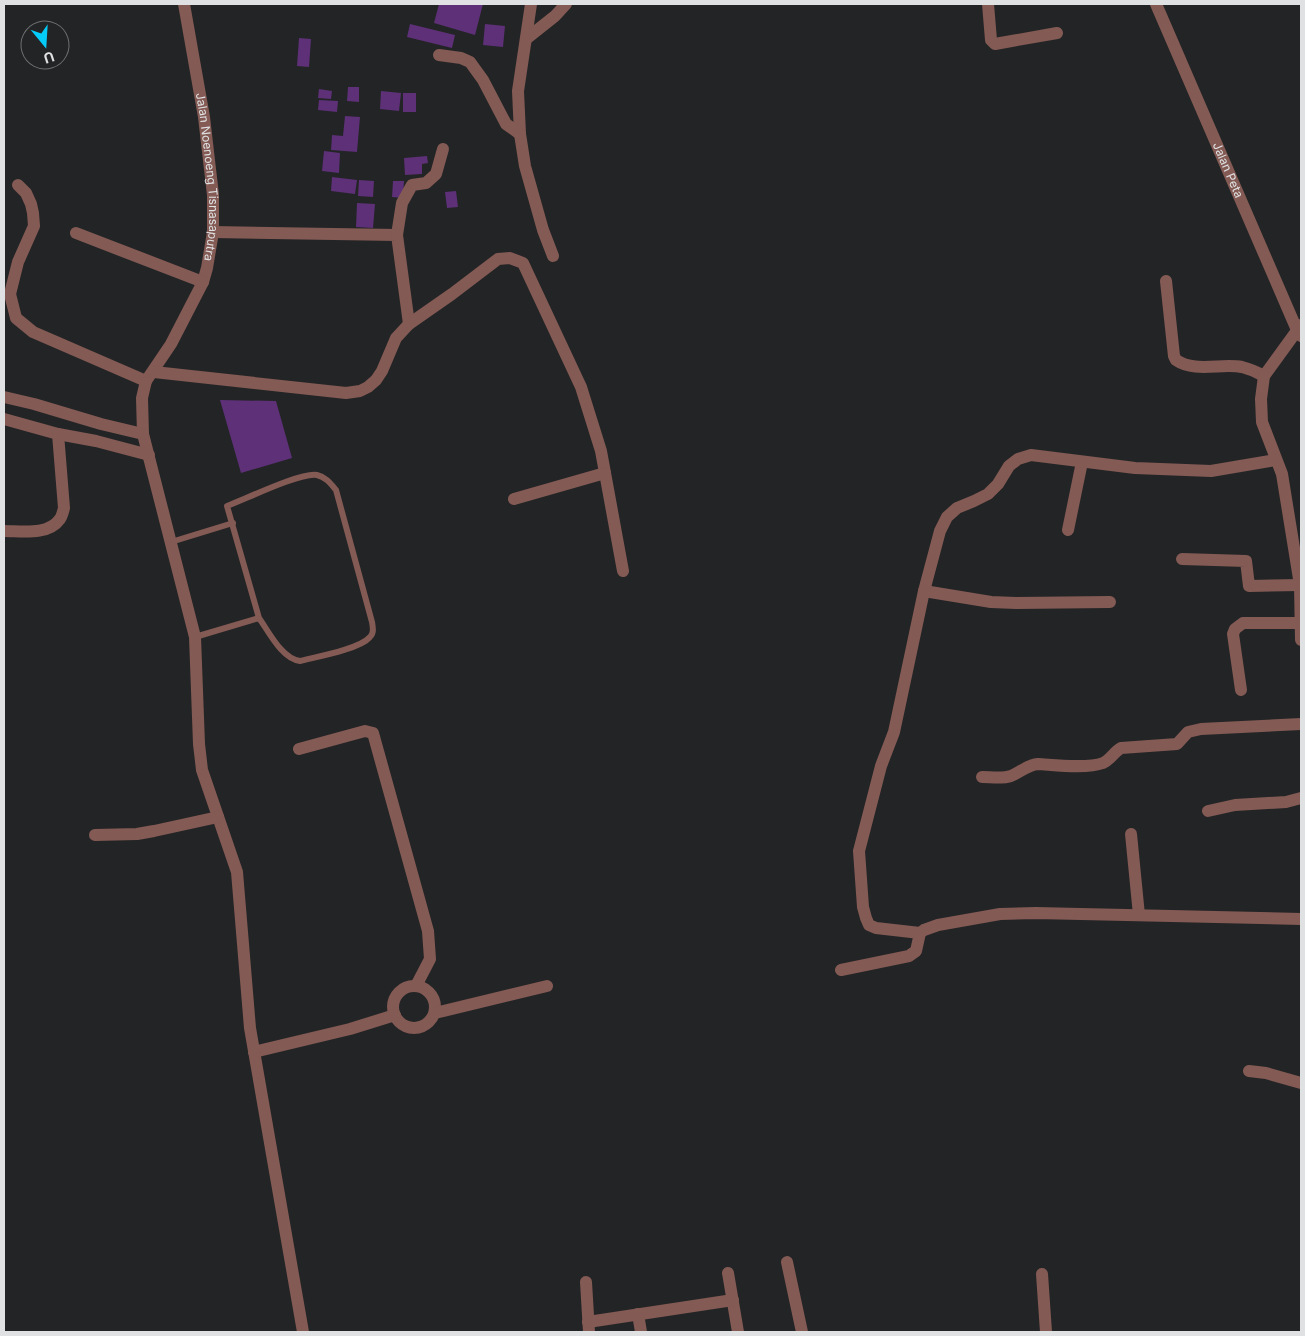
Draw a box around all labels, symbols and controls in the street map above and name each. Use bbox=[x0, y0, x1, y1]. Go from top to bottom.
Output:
north arrow bbox=[20, 20, 70, 70]
text: U bbox=[42, 48, 57, 68]
street label: Jalan Noenoeng Tisnasaputra bbox=[193, 91, 221, 263]
street label: Jalan Peta bbox=[1210, 140, 1247, 200]

